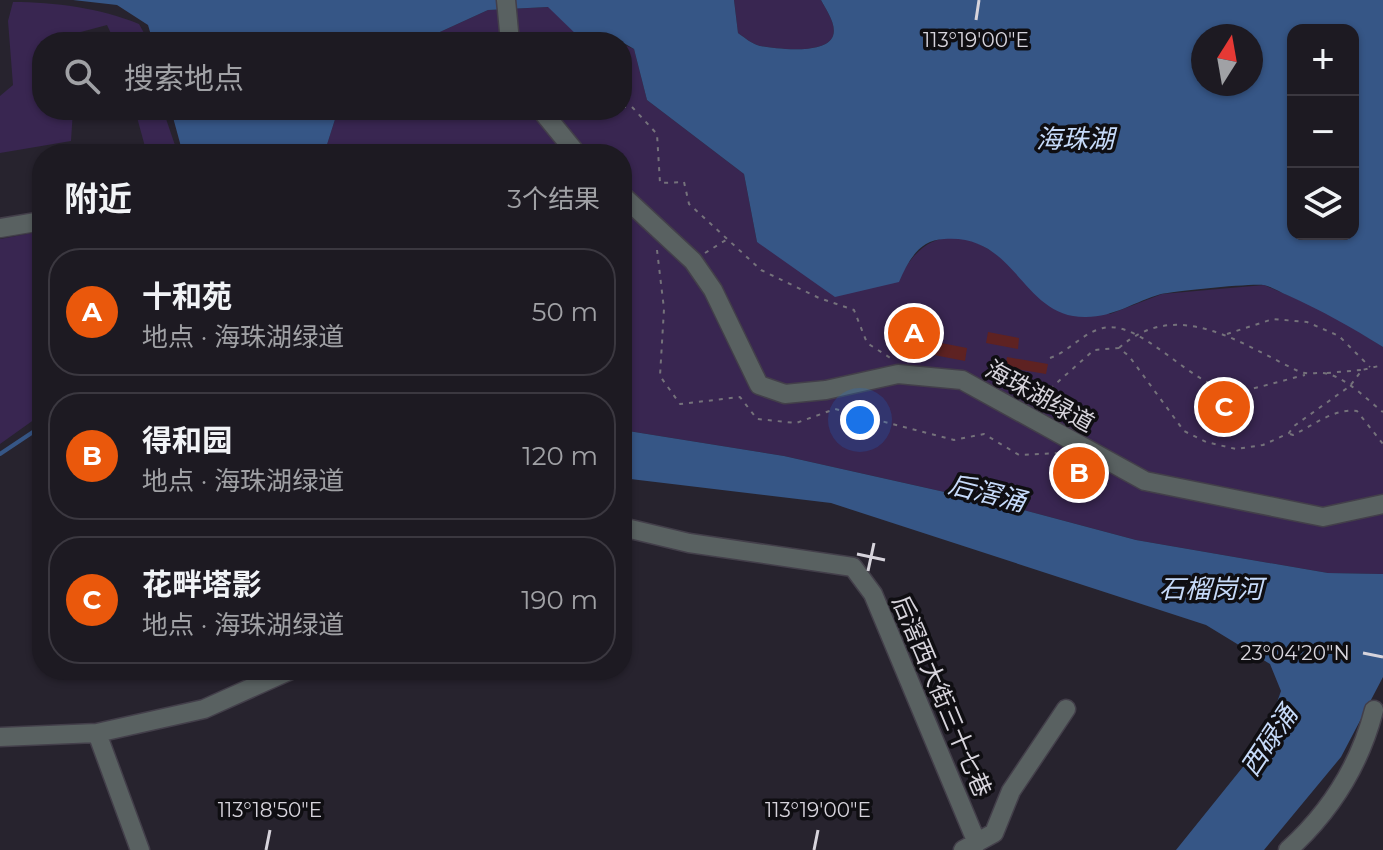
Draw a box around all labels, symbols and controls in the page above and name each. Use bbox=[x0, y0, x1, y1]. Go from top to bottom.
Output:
north arrow bbox=[1191, 24, 1263, 96]
map controls bbox=[1287, 24, 1359, 240]
button: + bbox=[1287, 24, 1359, 96]
text: 113°19'00"E bbox=[923, 28, 1029, 52]
search box bbox=[32, 32, 632, 120]
icon: search bbox=[60, 54, 104, 98]
text: 搜索地点 bbox=[124, 60, 244, 97]
button: − bbox=[1287, 96, 1359, 168]
water label: 海珠湖 bbox=[1036, 123, 1118, 155]
button: layers bbox=[1287, 168, 1359, 240]
text: 附近 bbox=[64, 178, 132, 220]
text: 3个结果 bbox=[507, 183, 600, 215]
text: 十和苑 bbox=[142, 278, 232, 315]
text: A bbox=[82, 296, 102, 328]
text: 50 m bbox=[532, 296, 598, 328]
pin: A bbox=[888, 303, 940, 363]
text: 地点 · 海珠湖绿道 bbox=[142, 321, 344, 353]
street label: 海珠湖绿道 bbox=[980, 354, 1100, 438]
pin: C bbox=[1198, 377, 1250, 437]
your location bbox=[840, 400, 880, 440]
text: 得和园 bbox=[142, 422, 232, 459]
text: B bbox=[82, 440, 102, 472]
text: 120 m bbox=[522, 440, 598, 472]
pin: B bbox=[1053, 443, 1105, 503]
text: 地点 · 海珠湖绿道 bbox=[142, 465, 344, 497]
water label: 后滘涌 bbox=[945, 468, 1032, 519]
text: 花畔塔影 bbox=[142, 566, 262, 603]
water label: 石榴岗河 bbox=[1159, 573, 1268, 605]
text: C bbox=[83, 584, 101, 616]
text: 190 m bbox=[521, 584, 598, 616]
street label: 后滘西大街三十七巷 bbox=[886, 591, 998, 801]
text: 地点 · 海珠湖绿道 bbox=[142, 609, 344, 641]
text: 23°04'20"N bbox=[1240, 641, 1350, 665]
water label: 西碌涌 bbox=[1234, 697, 1306, 782]
text: 113°18'50"E bbox=[218, 798, 322, 822]
text: 113°19'00"E bbox=[765, 798, 871, 822]

